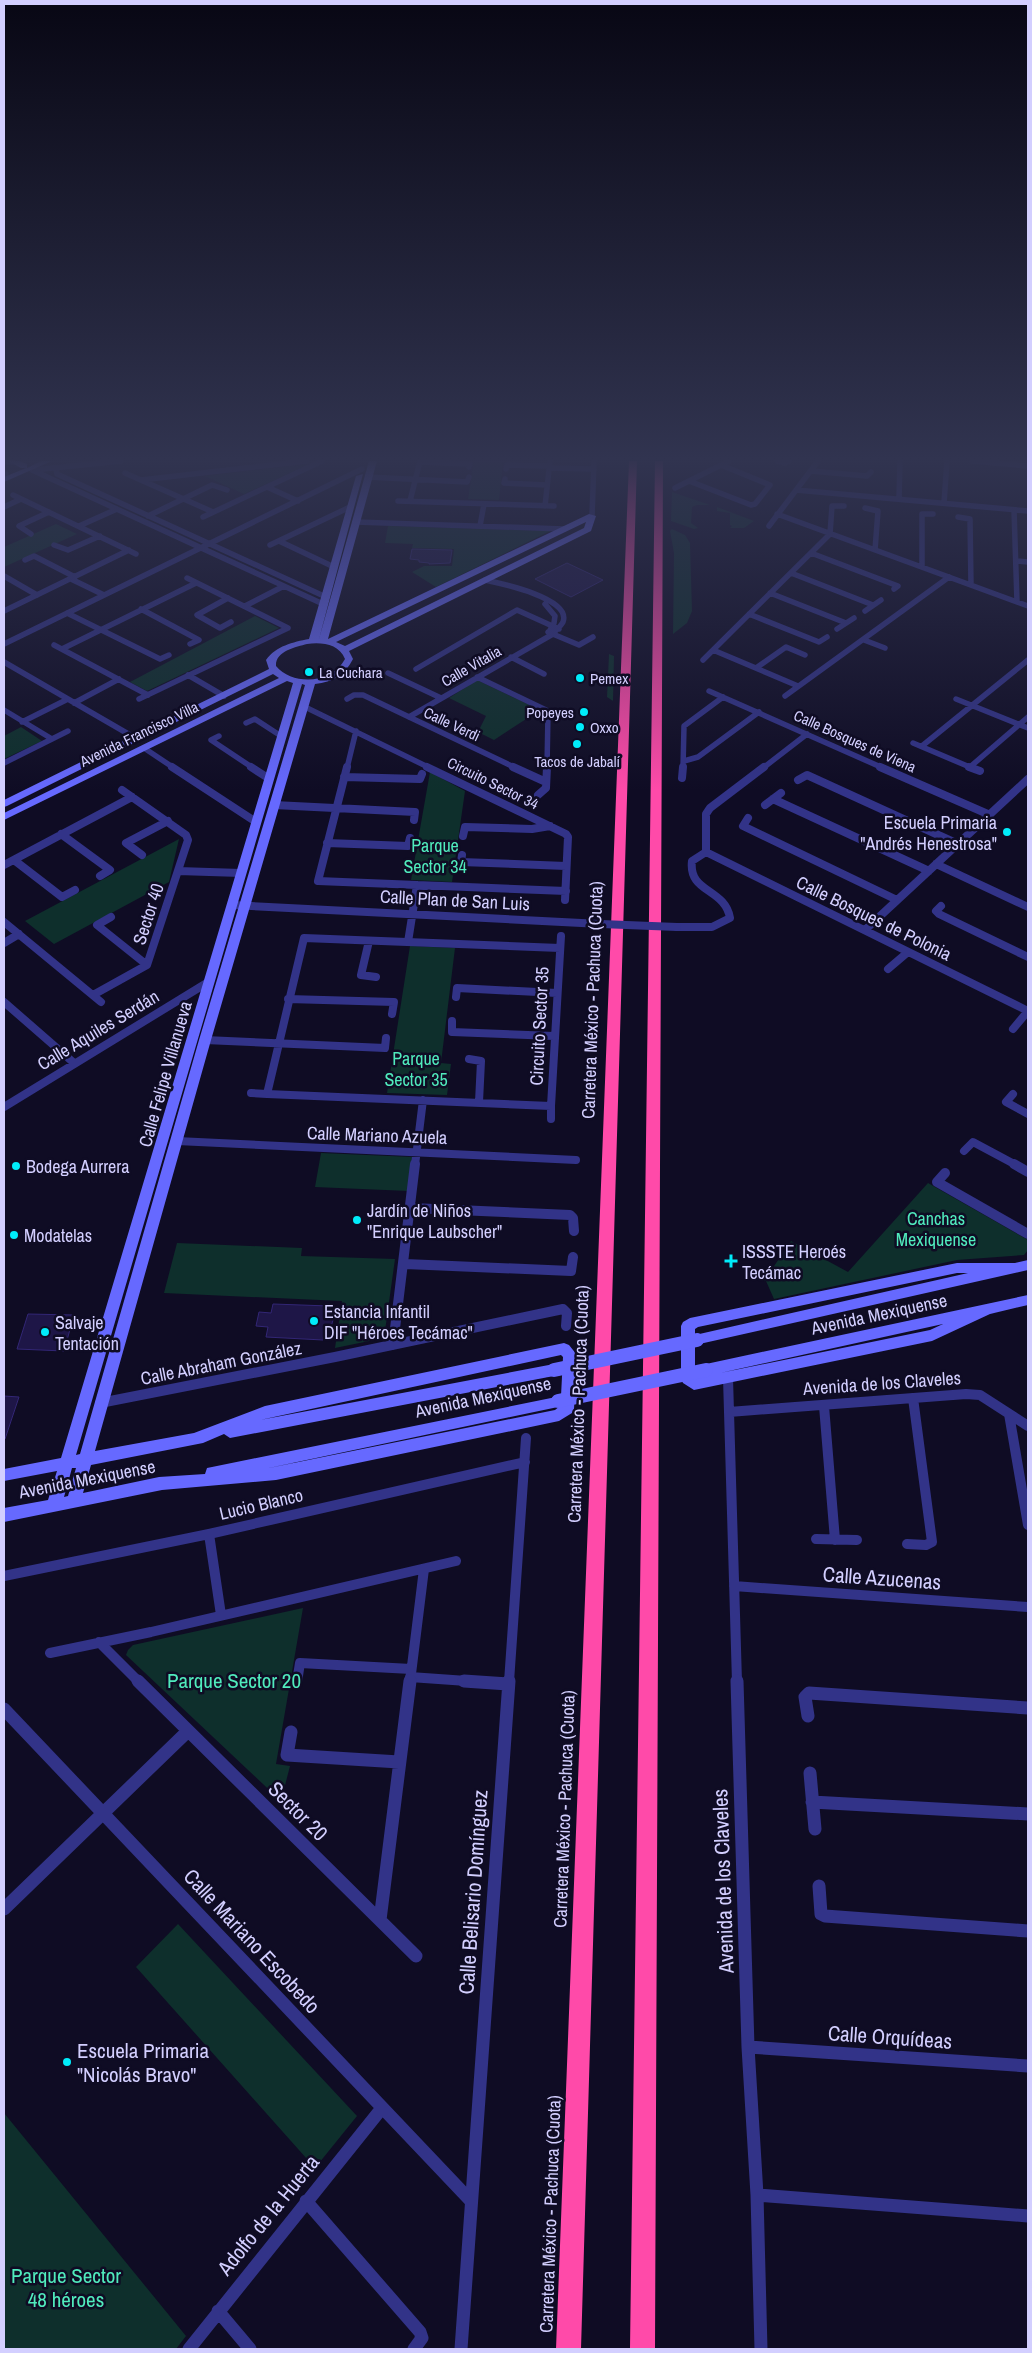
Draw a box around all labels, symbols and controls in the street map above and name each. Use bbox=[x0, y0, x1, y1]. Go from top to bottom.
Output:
street label: Calle Vitalia bbox=[437, 640, 505, 692]
place label: La Cuchara bbox=[319, 662, 383, 683]
marker: La Cuchara bbox=[303, 666, 315, 678]
place label: Pemex bbox=[590, 668, 629, 689]
marker: Pemex bbox=[574, 672, 586, 684]
street label: Avenida Francisco Villa bbox=[75, 696, 202, 772]
street label: Calle Verdi bbox=[420, 702, 484, 746]
place label: Popeyes bbox=[526, 702, 574, 723]
street label: Calle Bosques de Viena bbox=[791, 705, 920, 777]
marker: Popeyes bbox=[578, 706, 590, 718]
place label: Oxxo bbox=[590, 717, 619, 738]
marker: Oxxo bbox=[574, 721, 586, 733]
marker: Tacos de Jabalí bbox=[571, 738, 583, 750]
place label: Tacos de Jabalí bbox=[534, 751, 620, 772]
street label: Circuito Sector 34 bbox=[444, 752, 542, 814]
place label: Escuela Primaria "Andrés Henestrosa" bbox=[860, 810, 997, 856]
marker: Escuela Primaria "Andrés Henestrosa" bbox=[1001, 826, 1013, 838]
park label: Parque Sector 34 bbox=[403, 833, 467, 879]
street label: Calle Bosques de Polonia bbox=[792, 870, 956, 966]
street label: Sector 40 bbox=[126, 880, 170, 948]
street label: Carretera México - Pachuca (Cuota) bbox=[575, 881, 609, 1119]
street label: Calle Plan de San Luis bbox=[379, 884, 531, 916]
street label: Circuito Sector 35 bbox=[523, 966, 555, 1086]
street label: Calle Aquiles Serdán bbox=[32, 984, 164, 1076]
street label: Calle Felipe Villanueva bbox=[132, 998, 198, 1150]
park label: Parque Sector 35 bbox=[384, 1046, 448, 1092]
street label: Calle Mariano Azuela bbox=[306, 1120, 448, 1150]
place label: Bodega Aurrera bbox=[26, 1154, 129, 1179]
marker: Bodega Aurrera bbox=[10, 1160, 22, 1172]
place label: Jardín de Niños "Enrique Laubscher" bbox=[367, 1198, 502, 1244]
park label: Canchas Mexiquense bbox=[896, 1206, 976, 1252]
marker: Jardín de Niños "Enrique Laubscher" bbox=[351, 1214, 363, 1226]
place label: Modatelas bbox=[24, 1223, 92, 1248]
marker: Modatelas bbox=[8, 1229, 20, 1241]
place label: ISSSTE Heroés Tecámac bbox=[742, 1239, 846, 1285]
marker: ISSSTE Heroés Tecámac bbox=[724, 1254, 738, 1268]
street label: Carretera México - Pachuca (Cuota) bbox=[561, 1285, 595, 1523]
street label: Avenida Mexiquense bbox=[808, 1287, 949, 1341]
place label: Estancia Infantil DIF "Héroes Tecámac" bbox=[324, 1299, 473, 1345]
place label: Salvaje Tentación bbox=[55, 1310, 119, 1356]
marker: Estancia Infantil DIF "Héroes Tecámac" bbox=[308, 1315, 320, 1327]
marker: Salvaje Tentación bbox=[39, 1326, 51, 1338]
street label: Calle Abraham González bbox=[138, 1335, 304, 1391]
street label: Avenida de los Claveles bbox=[801, 1365, 962, 1401]
street label: Avenida Mexiquense bbox=[412, 1370, 553, 1424]
street label: Avenida Mexiquense bbox=[16, 1454, 157, 1505]
street label: Lucio Blanco bbox=[217, 1482, 305, 1526]
street label: Calle Azucenas bbox=[822, 1559, 942, 1597]
park label: Parque Sector 20 bbox=[167, 1666, 301, 1695]
street label: Carretera México - Pachuca (Cuota) bbox=[547, 1690, 581, 1928]
street label: Sector 20 bbox=[262, 1775, 334, 1847]
street label: Calle Belisario Domínguez bbox=[451, 1788, 495, 1995]
street label: Avenida de los Claveles bbox=[705, 1788, 741, 1975]
street label: Calle Mariano Escobedo bbox=[177, 1862, 327, 2020]
street label: Calle Orquídeas bbox=[827, 2018, 953, 2056]
place label: Escuela Primaria "Nicolás Bravo" bbox=[77, 2036, 209, 2089]
marker: Escuela Primaria "Nicolás Bravo" bbox=[61, 2056, 73, 2068]
street label: Carretera México - Pachuca (Cuota) bbox=[533, 2095, 567, 2333]
street label: Adolfo de la Huerta bbox=[210, 2148, 326, 2282]
park label: Parque Sector 48 héroes bbox=[11, 2261, 121, 2314]

